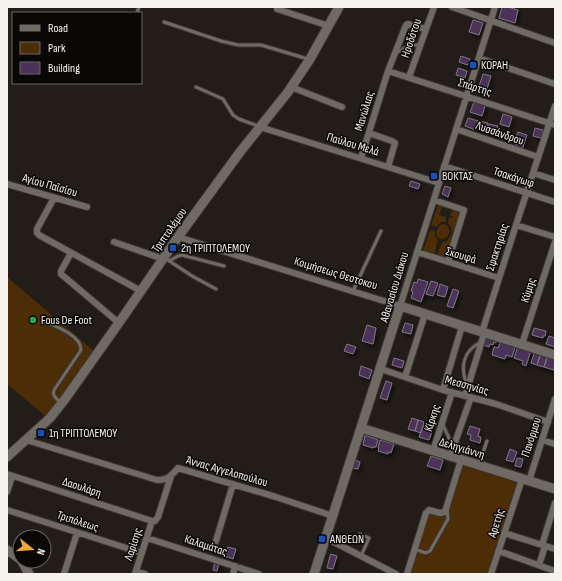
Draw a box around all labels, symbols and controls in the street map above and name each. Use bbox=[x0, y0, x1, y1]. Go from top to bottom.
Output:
legend bbox=[12, 12, 142, 84]
street label: Ηροδότου bbox=[398, 17, 425, 60]
text: Road bbox=[48, 21, 68, 36]
text: Park bbox=[48, 41, 66, 56]
place label: ΚΟΡΑΗ bbox=[481, 58, 508, 73]
marker: ΚΟΡΑΗ bbox=[468, 60, 478, 70]
text: Building bbox=[48, 61, 80, 76]
street label: Σπάρτης bbox=[456, 75, 494, 100]
street label: Μανώλιας bbox=[351, 89, 378, 133]
street label: Λυσσάνδρου bbox=[473, 118, 526, 149]
street label: Παύλου Μελά bbox=[325, 129, 381, 160]
street label: Τσακάγωφ bbox=[491, 164, 536, 191]
place label: ΒΟΚΤΑΣ bbox=[442, 169, 473, 184]
street label: Αγίου Παϊσίου bbox=[20, 170, 79, 200]
marker: ΒΟΚΤΑΣ bbox=[429, 171, 439, 181]
street label: Τριπτολέμου bbox=[149, 205, 190, 256]
street label: Σφακτηρίας bbox=[483, 221, 512, 273]
place label: 2η ΤΡΙΠΤΟΛΕΜΟΥ bbox=[181, 241, 250, 256]
marker: 2η ΤΡΙΠΤΟΛΕΜΟΥ bbox=[168, 243, 178, 253]
street label: Σκουφά bbox=[444, 244, 478, 267]
street label: Αθανασίου Διάκου bbox=[376, 250, 412, 325]
street label: Κοιμήσεως Θεοτοκου bbox=[292, 254, 379, 293]
street label: Κύμης bbox=[517, 276, 540, 305]
place label: Fous De Foot bbox=[41, 313, 93, 328]
marker: Fous De Foot bbox=[28, 315, 38, 325]
street label: Μεσσηνίας bbox=[443, 372, 491, 399]
street label: Κίρκης bbox=[421, 402, 444, 434]
street label: Πανόρμου bbox=[518, 415, 545, 459]
place label: 1η ΤΡΙΠΤΟΛΕΜΟΥ bbox=[49, 426, 117, 441]
marker: 1η ΤΡΙΠΤΟΛΕΜΟΥ bbox=[36, 428, 46, 438]
street label: Δεληγιάννη bbox=[437, 434, 486, 463]
street label: Άννας Αγγελοπούλου bbox=[184, 453, 269, 490]
street label: Δαουλάρη bbox=[60, 474, 103, 501]
street label: Αρετής bbox=[485, 507, 508, 540]
street label: Τριπόλεως bbox=[55, 508, 101, 535]
street label: Λαρίσης bbox=[121, 526, 146, 563]
north arrow bbox=[12, 529, 52, 569]
street label: Καλαμάτας bbox=[182, 531, 230, 560]
place label: ΑΝΘΕΩΝ bbox=[329, 532, 364, 547]
marker: ΑΝΘΕΩΝ bbox=[317, 534, 327, 544]
text: N bbox=[34, 547, 48, 557]

